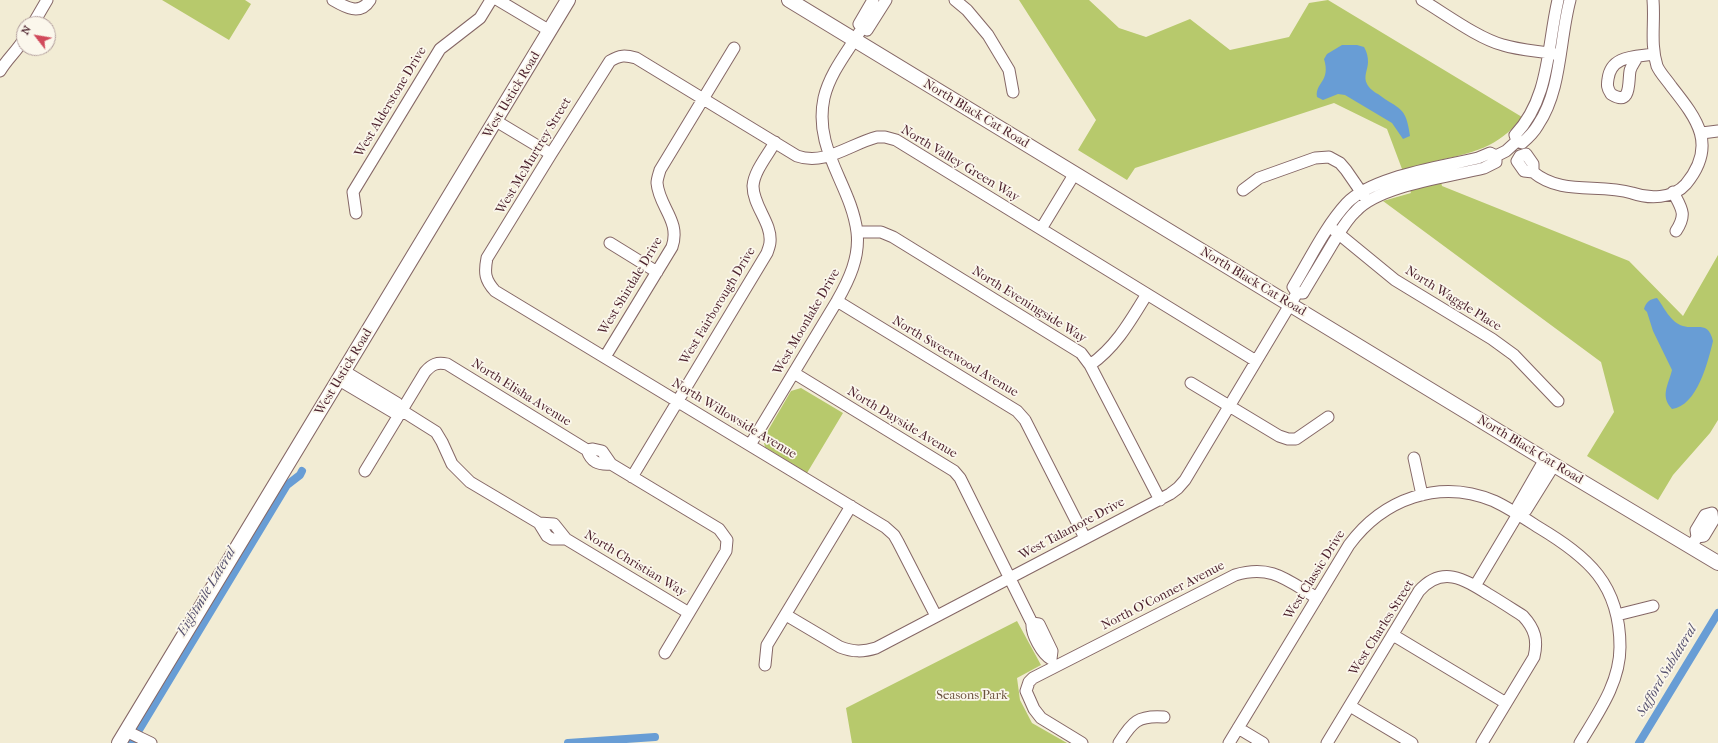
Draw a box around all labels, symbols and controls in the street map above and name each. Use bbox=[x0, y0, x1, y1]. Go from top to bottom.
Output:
north arrow bbox=[16, 16, 56, 56]
text: N bbox=[18, 23, 34, 37]
street label: West Alderstone Drive bbox=[352, 44, 430, 160]
street label: West Ustick Road bbox=[480, 49, 544, 141]
street label: North Black Cat Road bbox=[920, 76, 1032, 152]
street label: West McMurtrey Street bbox=[493, 95, 575, 217]
street label: North Valley Green Way bbox=[898, 122, 1022, 206]
street label: West Shirdale Drive bbox=[596, 234, 666, 338]
street label: West Fairborough Drive bbox=[677, 244, 759, 368]
street label: North Black Cat Road bbox=[1197, 244, 1309, 320]
street label: North Eveningside Way bbox=[969, 263, 1089, 347]
street label: North Waggle Place bbox=[1402, 263, 1504, 335]
street label: West Moonlake Drive bbox=[770, 266, 844, 378]
street label: North Sweetwood Avenue bbox=[889, 313, 1021, 401]
street label: West Ustick Road bbox=[312, 326, 376, 418]
street label: North Elisha Avenue bbox=[468, 356, 574, 430]
street label: North Willowside Avenue bbox=[669, 376, 799, 462]
street label: North Dayside Avenue bbox=[844, 384, 960, 462]
street label: North Black Cat Road bbox=[1474, 412, 1586, 488]
street label: West Talamore Drive bbox=[1016, 495, 1128, 563]
street label: North Christian Way bbox=[581, 527, 689, 601]
street label: West Classic Drive bbox=[1281, 527, 1349, 623]
water label: Eightmile Lateral bbox=[174, 545, 240, 639]
street label: North O'Conner Avenue bbox=[1099, 558, 1227, 634]
street label: West Charles Street bbox=[1346, 577, 1418, 679]
water label: Safford Sublateral bbox=[1633, 622, 1701, 720]
park label: Seasons Park bbox=[936, 688, 1008, 704]

